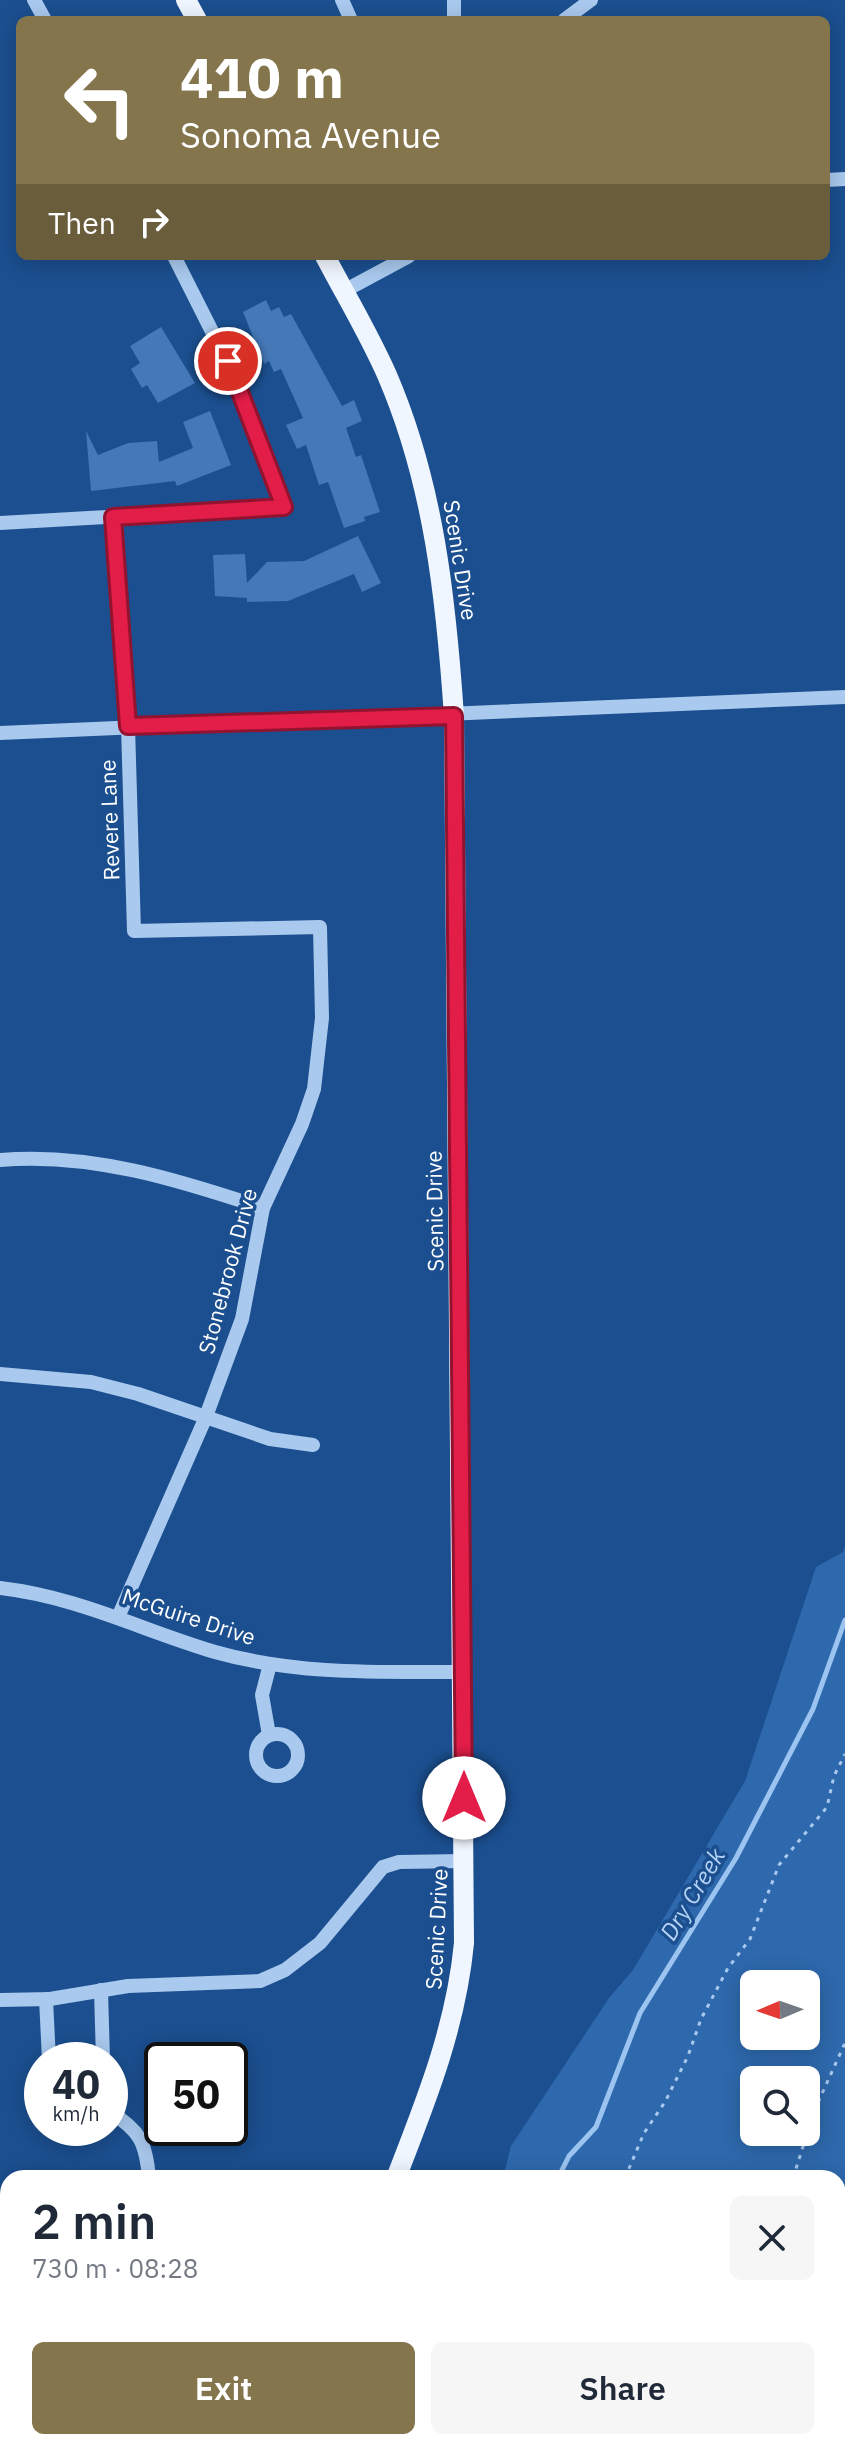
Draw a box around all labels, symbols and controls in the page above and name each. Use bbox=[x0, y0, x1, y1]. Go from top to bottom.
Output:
text: 410 m bbox=[180, 41, 344, 113]
icon: left bbox=[48, 48, 152, 152]
text: Sonoma Avenue bbox=[180, 111, 441, 158]
icon: right bbox=[132, 200, 176, 244]
text: Then bbox=[48, 203, 116, 242]
pin bbox=[194, 327, 262, 395]
icon: arrive bbox=[206, 339, 250, 383]
street label: Scenic Drive bbox=[437, 498, 485, 622]
street label: Revere Lane bbox=[92, 759, 126, 881]
street label: Scenic Drive bbox=[418, 1150, 450, 1272]
street label: Stonebrook Drive bbox=[191, 1185, 263, 1357]
street label: McGuire Drive bbox=[119, 1581, 259, 1651]
position arrow bbox=[422, 1756, 506, 1840]
water label: Dry Creek bbox=[652, 1842, 732, 1946]
street label: Scenic Drive bbox=[418, 1868, 454, 1990]
north arrow bbox=[740, 1970, 820, 2050]
map controls bbox=[740, 1970, 820, 2146]
speed limit sign: 50 bbox=[144, 2042, 248, 2146]
text: 40 bbox=[52, 2058, 100, 2110]
button: search bbox=[740, 2066, 820, 2146]
text: km/h bbox=[52, 2100, 100, 2127]
text: 2 min bbox=[32, 2190, 156, 2252]
button: close bbox=[730, 2196, 814, 2280]
text: 730 m · 08:28 bbox=[32, 2251, 198, 2285]
button: Exit bbox=[32, 2342, 415, 2434]
button: Share bbox=[431, 2342, 814, 2434]

